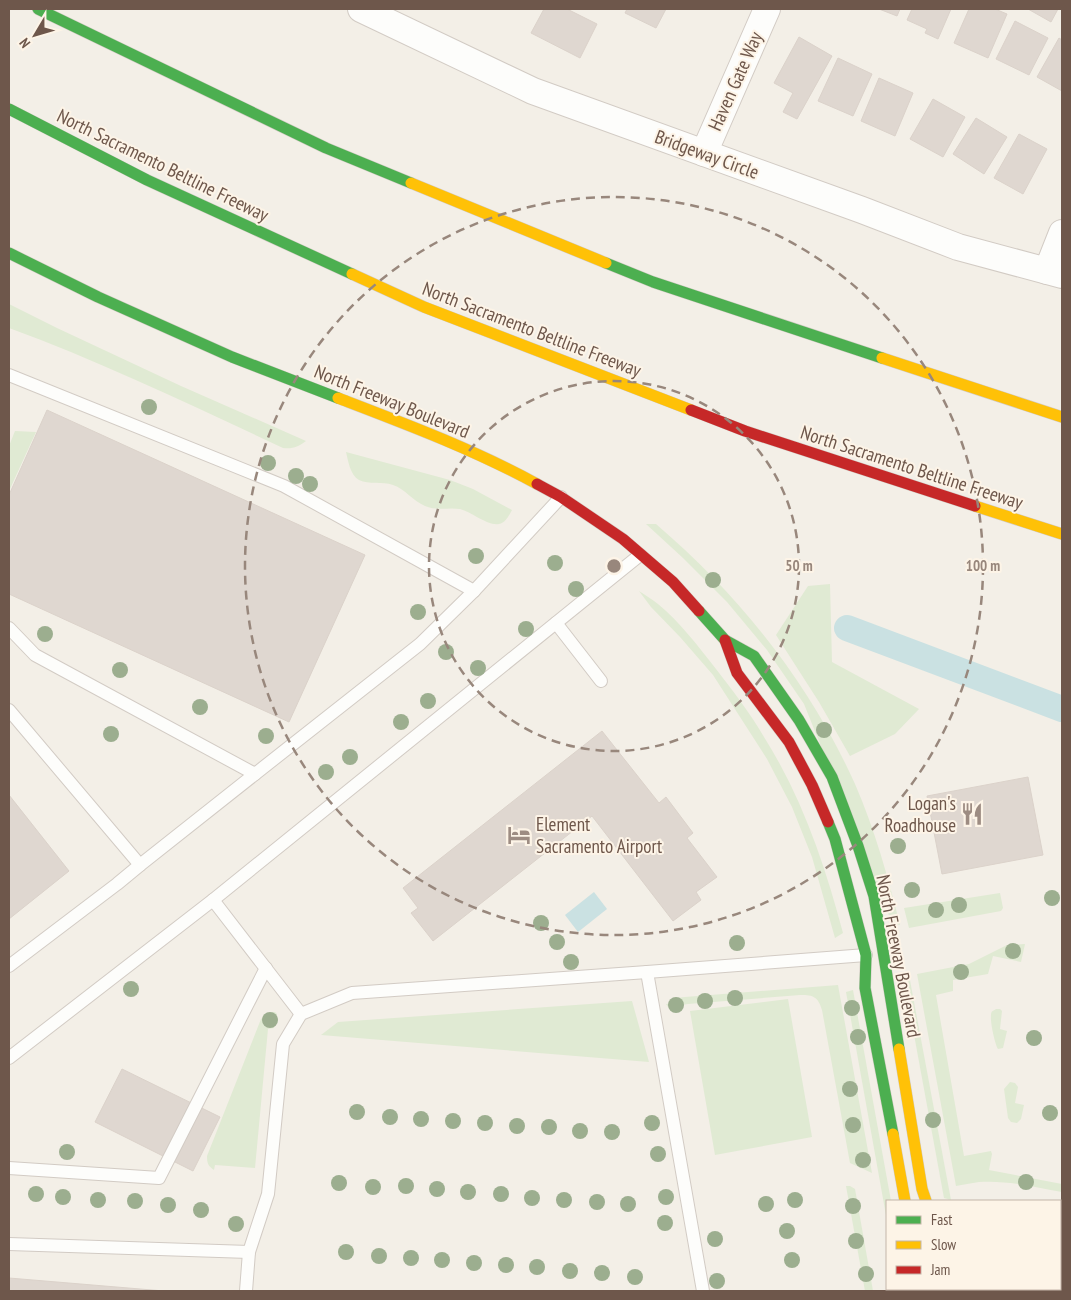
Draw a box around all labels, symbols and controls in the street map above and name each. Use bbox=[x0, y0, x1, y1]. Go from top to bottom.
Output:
north arrow bbox=[10, 10, 60, 60]
street label: Haven Gate Way bbox=[703, 27, 768, 134]
text: N bbox=[15, 34, 34, 52]
street label: North Sacramento Beltline Freeway bbox=[53, 103, 274, 227]
street label: Bridgeway Circle bbox=[652, 124, 762, 184]
street label: North Sacramento Beltline Freeway bbox=[419, 276, 646, 382]
street label: North Freeway Boulevard bbox=[311, 359, 473, 443]
street label: North Sacramento Beltline Freeway bbox=[798, 420, 1027, 515]
text: 50 m bbox=[785, 556, 813, 575]
text: 100 m bbox=[966, 556, 1000, 575]
centre of rings bbox=[605, 557, 623, 575]
place label: Logan's Roadhouse bbox=[885, 791, 956, 837]
restaurant icon: Logan's Roadhouse bbox=[959, 801, 985, 827]
place label: Element Sacramento Airport bbox=[536, 812, 663, 858]
hotel icon: Element Sacramento Airport bbox=[506, 822, 532, 848]
street label: North Freeway Boulevard bbox=[871, 873, 927, 1039]
legend bbox=[886, 1200, 1061, 1290]
text: Fast bbox=[931, 1210, 952, 1229]
text: Slow bbox=[931, 1235, 956, 1254]
text: Jam bbox=[930, 1260, 950, 1279]

